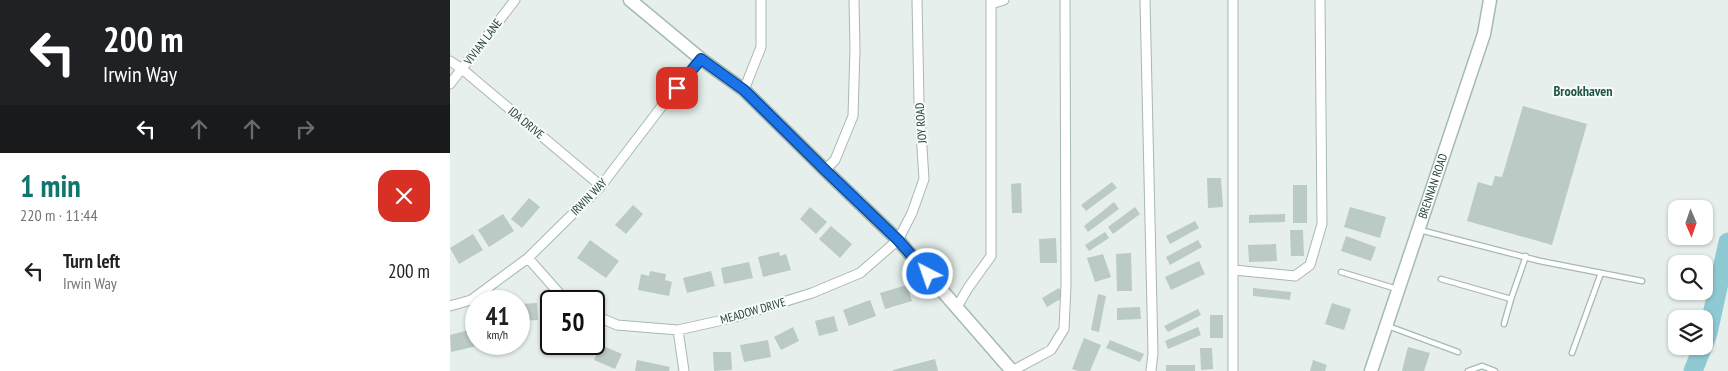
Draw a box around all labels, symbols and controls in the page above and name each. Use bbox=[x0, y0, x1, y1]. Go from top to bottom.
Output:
text: 200 m bbox=[103, 16, 184, 62]
street label: VIVIAN LANE bbox=[460, 16, 505, 68]
icon: left bbox=[20, 20, 85, 85]
text: Irwin Way bbox=[103, 60, 177, 88]
pin bbox=[656, 67, 698, 109]
icon: arrive bbox=[663, 74, 691, 102]
district label: Brookhaven bbox=[1553, 82, 1613, 100]
street label: JOY ROAD bbox=[912, 102, 929, 145]
street label: IDA DRIVE bbox=[505, 103, 547, 142]
icon: left bbox=[132, 115, 160, 143]
icon: ahead bbox=[185, 115, 213, 143]
icon: ahead bbox=[238, 115, 266, 143]
icon: right bbox=[291, 115, 319, 143]
street label: BRENNAN ROAD bbox=[1415, 151, 1450, 221]
text: 1 min bbox=[20, 166, 81, 205]
button: close bbox=[378, 170, 430, 222]
street label: IRWIN WAY bbox=[567, 174, 610, 218]
north arrow bbox=[1668, 200, 1712, 245]
map controls bbox=[1668, 200, 1713, 355]
text: 220 m · 11:44 bbox=[20, 205, 98, 225]
position arrow bbox=[901, 247, 953, 299]
text: Turn left bbox=[63, 249, 120, 273]
button: search bbox=[1668, 255, 1713, 300]
icon: left bbox=[20, 257, 48, 285]
text: 200 m bbox=[388, 259, 430, 283]
text: Irwin Way bbox=[63, 273, 117, 293]
speed limit sign: 50 bbox=[540, 290, 605, 355]
street label: MEADOW DRIVE bbox=[719, 294, 787, 327]
text: 41 bbox=[486, 300, 509, 332]
button: layers bbox=[1668, 310, 1713, 355]
text: km/h bbox=[487, 327, 508, 342]

